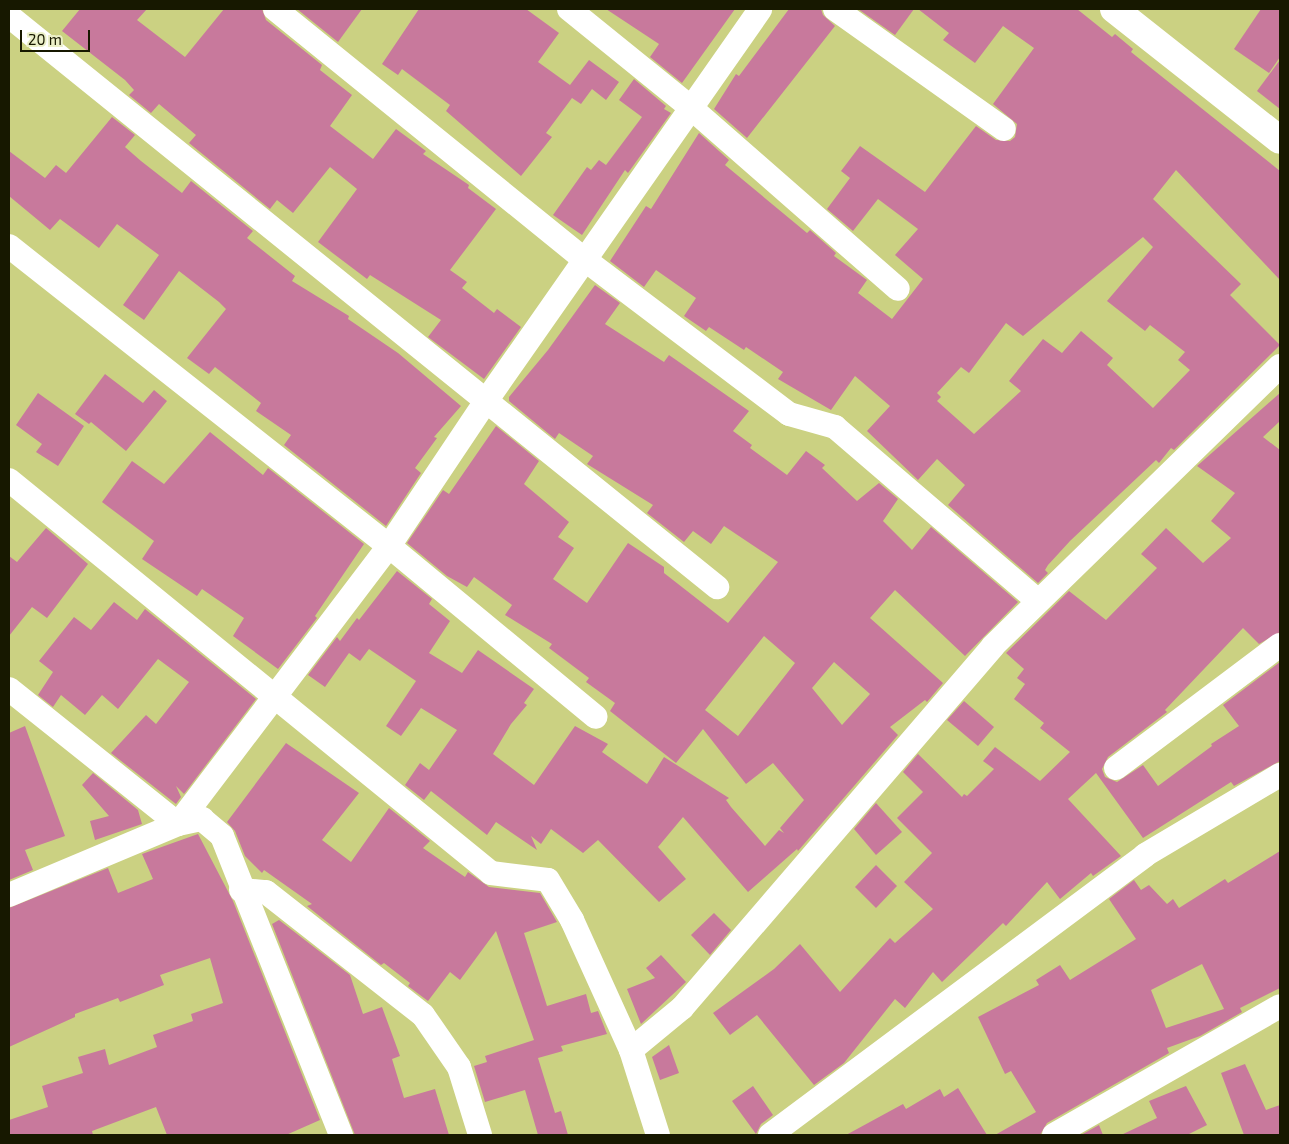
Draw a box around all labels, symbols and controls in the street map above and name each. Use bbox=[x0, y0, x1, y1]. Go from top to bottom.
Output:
scale bar bbox=[22, 20, 92, 52]
text: 20 m bbox=[28, 30, 62, 48]

